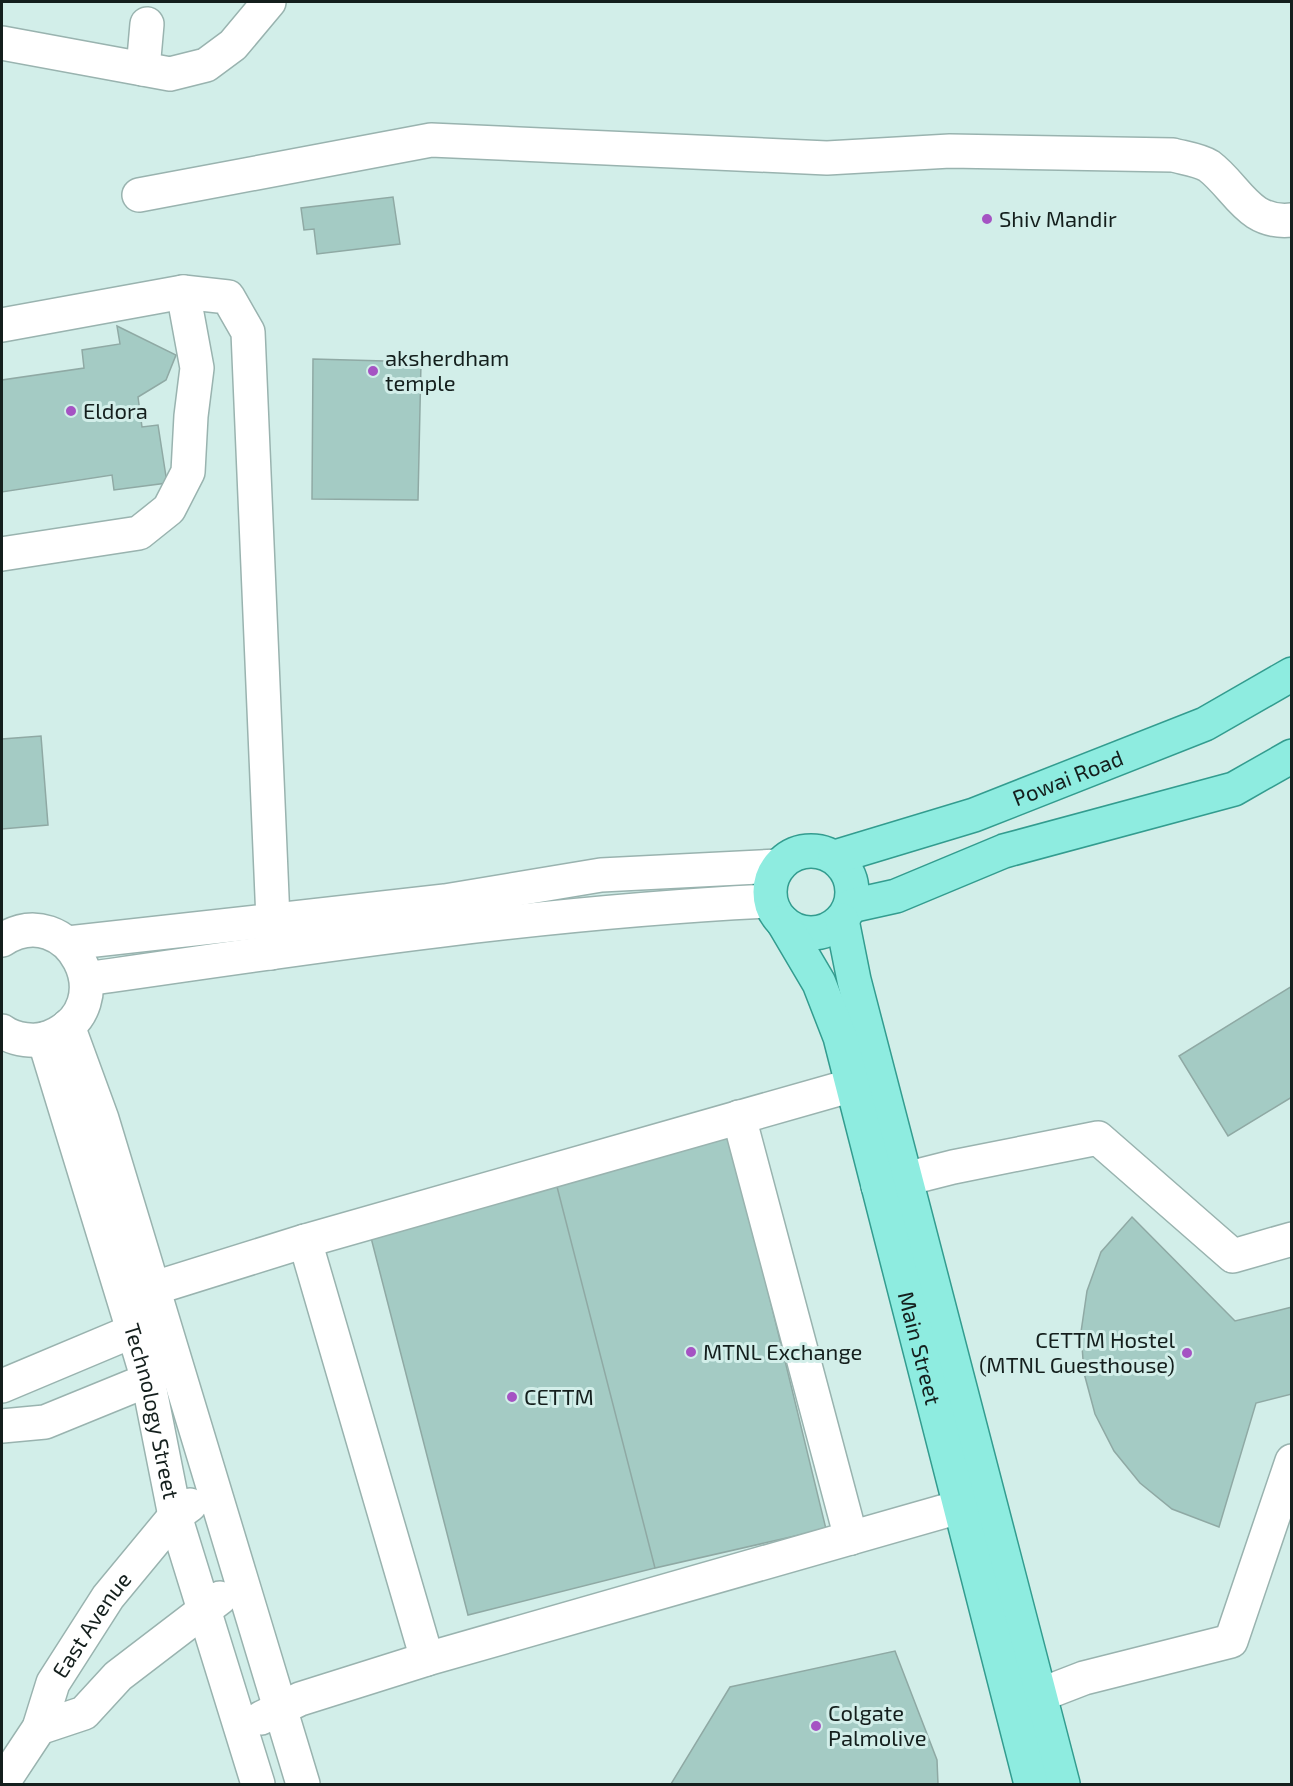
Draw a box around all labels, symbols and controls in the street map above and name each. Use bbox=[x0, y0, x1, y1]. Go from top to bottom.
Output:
place label: Shiv Mandir bbox=[999, 205, 1117, 231]
marker: Shiv Mandir bbox=[980, 212, 994, 226]
place label: aksherdham temple bbox=[385, 344, 509, 395]
marker: aksherdham temple bbox=[366, 364, 380, 378]
place label: Eldora bbox=[83, 397, 148, 423]
marker: Eldora bbox=[64, 404, 78, 418]
street label: Powai Road bbox=[1008, 744, 1126, 811]
street label: Main Street bbox=[894, 1289, 947, 1407]
street label: Technology Street bbox=[120, 1320, 185, 1501]
place label: CETTM Hostel (MTNL Guesthouse) bbox=[979, 1326, 1175, 1377]
place label: MTNL Exchange bbox=[703, 1338, 862, 1364]
marker: MTNL Exchange bbox=[684, 1345, 698, 1359]
marker: CETTM Hostel (MTNL Guesthouse) bbox=[1180, 1346, 1194, 1360]
place label: CETTM bbox=[524, 1383, 594, 1409]
marker: CETTM bbox=[505, 1390, 519, 1404]
street label: East Avenue bbox=[46, 1566, 136, 1682]
place label: Colgate Palmolive bbox=[828, 1699, 927, 1750]
marker: Colgate Palmolive bbox=[809, 1719, 823, 1733]

